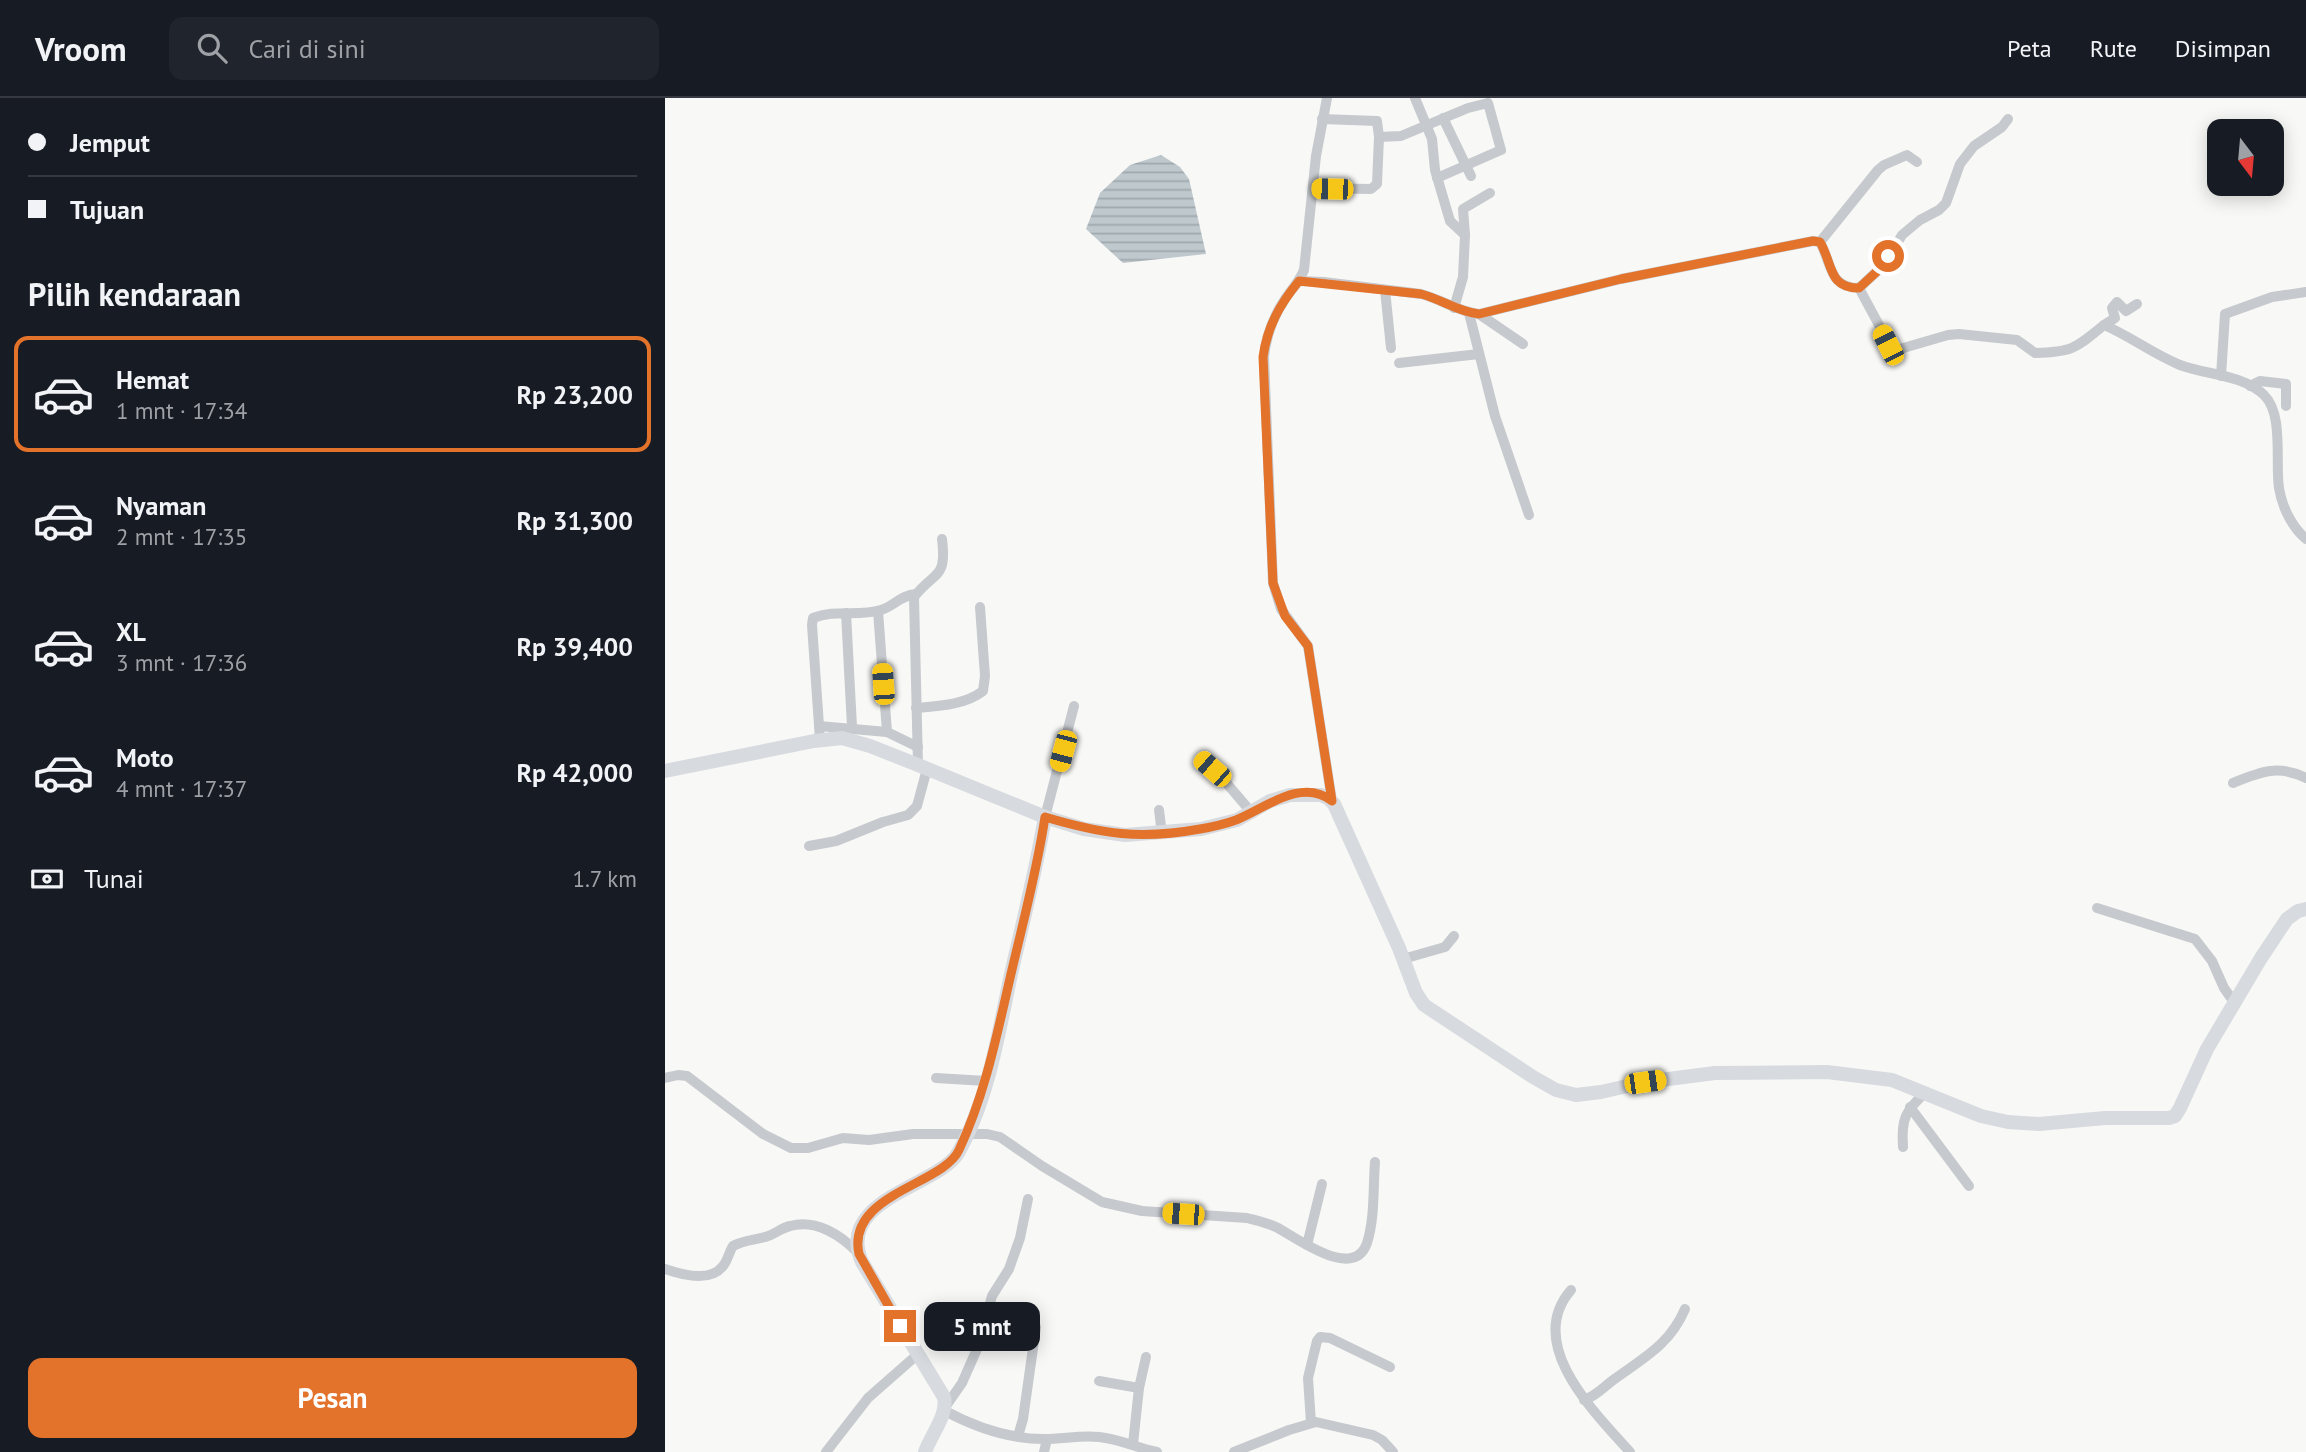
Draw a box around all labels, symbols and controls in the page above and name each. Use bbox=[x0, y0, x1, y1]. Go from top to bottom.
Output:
search box bbox=[169, 17, 659, 80]
text: Vroom bbox=[35, 27, 127, 70]
icon: search bbox=[193, 29, 231, 67]
text: Cari di sini bbox=[249, 32, 366, 65]
text: Peta bbox=[2007, 33, 2052, 64]
text: Rute bbox=[2090, 33, 2137, 64]
text: Disimpan bbox=[2175, 33, 2271, 64]
north arrow bbox=[2207, 119, 2284, 196]
map controls bbox=[2207, 119, 2284, 196]
text: Jemput bbox=[70, 126, 150, 159]
car bbox=[1311, 178, 1354, 200]
text: Tujuan bbox=[70, 193, 144, 226]
route start bbox=[1872, 240, 1904, 272]
text: Pilih kendaraan bbox=[28, 273, 241, 315]
car bbox=[1870, 322, 1907, 368]
icon: car bbox=[32, 363, 95, 426]
text: Hemat bbox=[116, 363, 189, 396]
text: Rp 23,200 bbox=[516, 378, 633, 411]
text: 1 mnt · 17:34 bbox=[116, 396, 247, 425]
icon: car bbox=[32, 489, 95, 552]
text: Nyaman bbox=[116, 489, 206, 522]
text: Rp 31,300 bbox=[516, 504, 633, 537]
text: 2 mnt · 17:35 bbox=[116, 522, 247, 551]
icon: car bbox=[32, 615, 95, 678]
text: XL bbox=[116, 615, 146, 648]
text: Rp 39,400 bbox=[516, 630, 633, 663]
text: 3 mnt · 17:36 bbox=[116, 648, 247, 677]
car bbox=[872, 662, 895, 706]
car bbox=[1048, 728, 1079, 774]
icon: car bbox=[32, 741, 95, 804]
text: Moto bbox=[116, 741, 174, 774]
car bbox=[1190, 747, 1235, 791]
text: Rp 42,000 bbox=[516, 756, 633, 789]
text: 4 mnt · 17:37 bbox=[116, 774, 247, 803]
icon: cash bbox=[28, 860, 66, 898]
text: Tunai bbox=[84, 862, 144, 895]
text: 1.7 km bbox=[572, 864, 637, 893]
car bbox=[1623, 1069, 1668, 1095]
car bbox=[1162, 1202, 1205, 1226]
callout: 5 mnt bbox=[925, 1302, 1040, 1350]
route end bbox=[884, 1310, 916, 1342]
text: 5 mnt bbox=[953, 1312, 1011, 1341]
button: Pesan bbox=[28, 1358, 637, 1438]

